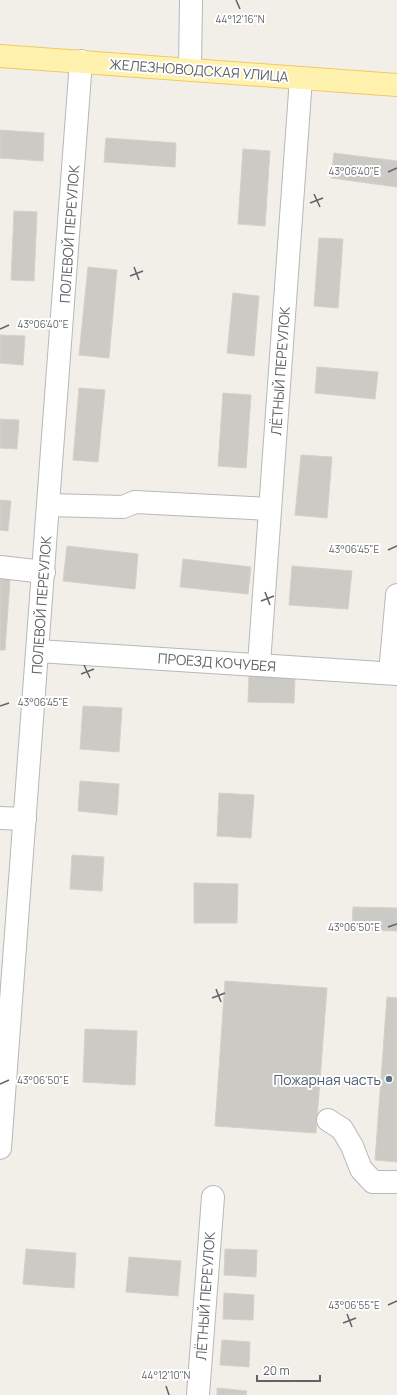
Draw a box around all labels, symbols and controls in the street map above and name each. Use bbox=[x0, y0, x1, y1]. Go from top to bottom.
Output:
text: 44°12'16"N bbox=[216, 12, 265, 26]
street label: ЖЕЛЕЗНОВОДСКАЯ УЛИЦА bbox=[109, 54, 289, 86]
street label: ПОЛЕВОЙ ПЕРЕУЛОК bbox=[55, 164, 83, 304]
text: 43°06'40"E bbox=[329, 164, 380, 178]
street label: ЛЁТНЫЙ ПЕРЕУЛОК bbox=[266, 305, 294, 436]
text: 43°06'40"E bbox=[18, 317, 69, 331]
street label: ПОЛЕВОЙ ПЕРЕУЛОК bbox=[27, 535, 55, 675]
text: 43°06'45"E bbox=[329, 542, 380, 556]
street label: ПРОЕЗД КОЧУБЕЯ bbox=[157, 648, 277, 676]
text: 43°06'45"E bbox=[18, 695, 69, 709]
text: 43°06'50"E bbox=[328, 920, 380, 934]
place label: Пожарная часть bbox=[273, 1070, 381, 1089]
text: 43°06'50"E bbox=[17, 1073, 69, 1087]
marker: Пожарная часть bbox=[384, 1074, 394, 1084]
street label: ЛЁТНЫЙ ПЕРЕУЛОК bbox=[191, 1230, 219, 1361]
text: 43°06'55"E bbox=[328, 1298, 380, 1312]
scale bar bbox=[257, 1357, 320, 1383]
text: 20 m bbox=[263, 1362, 290, 1379]
text: 44°12'10"N bbox=[142, 1368, 191, 1382]

